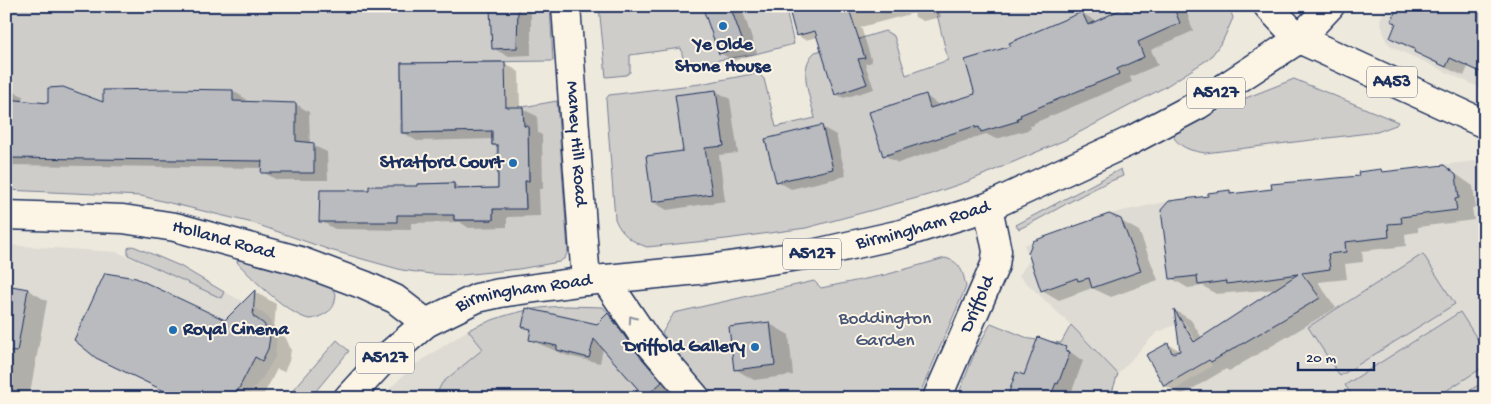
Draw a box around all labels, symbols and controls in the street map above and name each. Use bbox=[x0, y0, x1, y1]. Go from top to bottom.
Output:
marker: Ye Olde Stone House bbox=[717, 20, 729, 32]
place label: Ye Olde Stone House bbox=[675, 34, 772, 79]
road number: A453 bbox=[1367, 66, 1417, 98]
road number: A5127 bbox=[1187, 78, 1245, 109]
street label: Maney Hill Road bbox=[560, 80, 592, 209]
place label: Stratford Court bbox=[380, 152, 505, 175]
marker: Stratford Court bbox=[507, 157, 519, 169]
street label: Birmingham Road bbox=[853, 195, 995, 255]
street label: Holland Road bbox=[169, 215, 279, 266]
road number: A5127 bbox=[783, 238, 841, 270]
street label: Birmingham Road bbox=[451, 269, 595, 319]
street label: Driffold bbox=[954, 271, 1001, 338]
park label: Boddington Garden bbox=[838, 308, 931, 353]
one-way arrow bbox=[629, 315, 638, 325]
place label: Royal Cinema bbox=[182, 319, 290, 342]
marker: Royal Cinema bbox=[167, 324, 179, 336]
place label: Driffold Gallery bbox=[622, 336, 746, 359]
scale bar bbox=[1298, 339, 1375, 371]
marker: Driffold Gallery bbox=[749, 341, 761, 353]
road number: A5127 bbox=[356, 342, 414, 373]
text: 20 m bbox=[1306, 350, 1336, 368]

